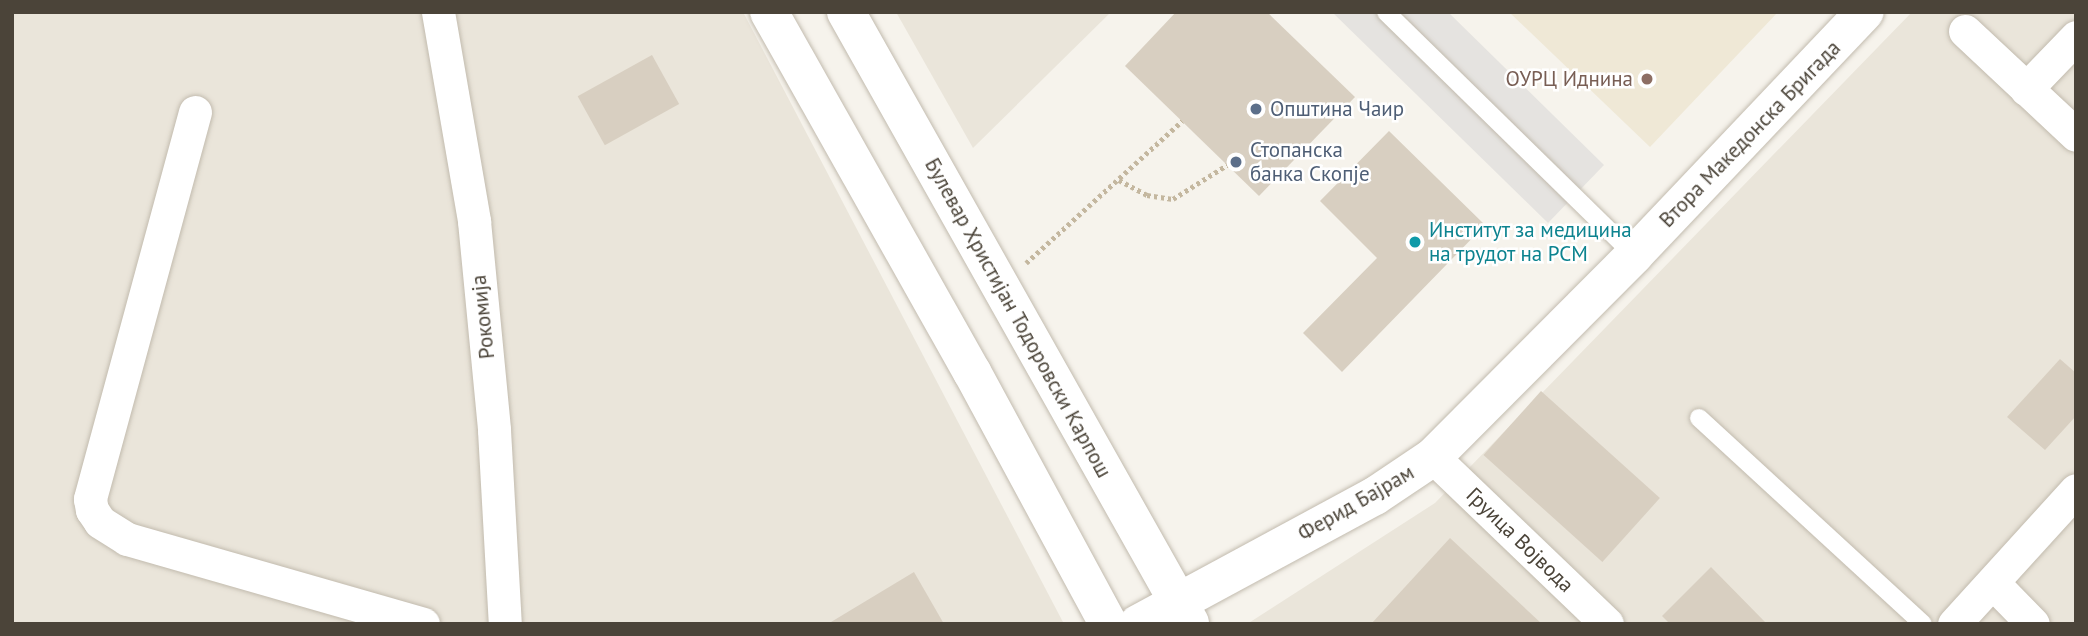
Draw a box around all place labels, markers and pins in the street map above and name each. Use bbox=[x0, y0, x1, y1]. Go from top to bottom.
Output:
place label: ОУРЦ Иднина bbox=[1506, 66, 1633, 92]
marker: ОУРЦ Иднина bbox=[1639, 71, 1655, 87]
place label: Општина Чаир bbox=[1270, 96, 1404, 122]
marker: Општина Чаир bbox=[1248, 101, 1264, 117]
place label: Стопанска банка Скопје bbox=[1250, 137, 1370, 187]
marker: Стопанска банка Скопје bbox=[1228, 154, 1244, 170]
place label: Институт за медицина на трудот на РСМ bbox=[1429, 217, 1632, 267]
marker: Институт за медицина на трудот на РСМ bbox=[1407, 234, 1423, 250]

